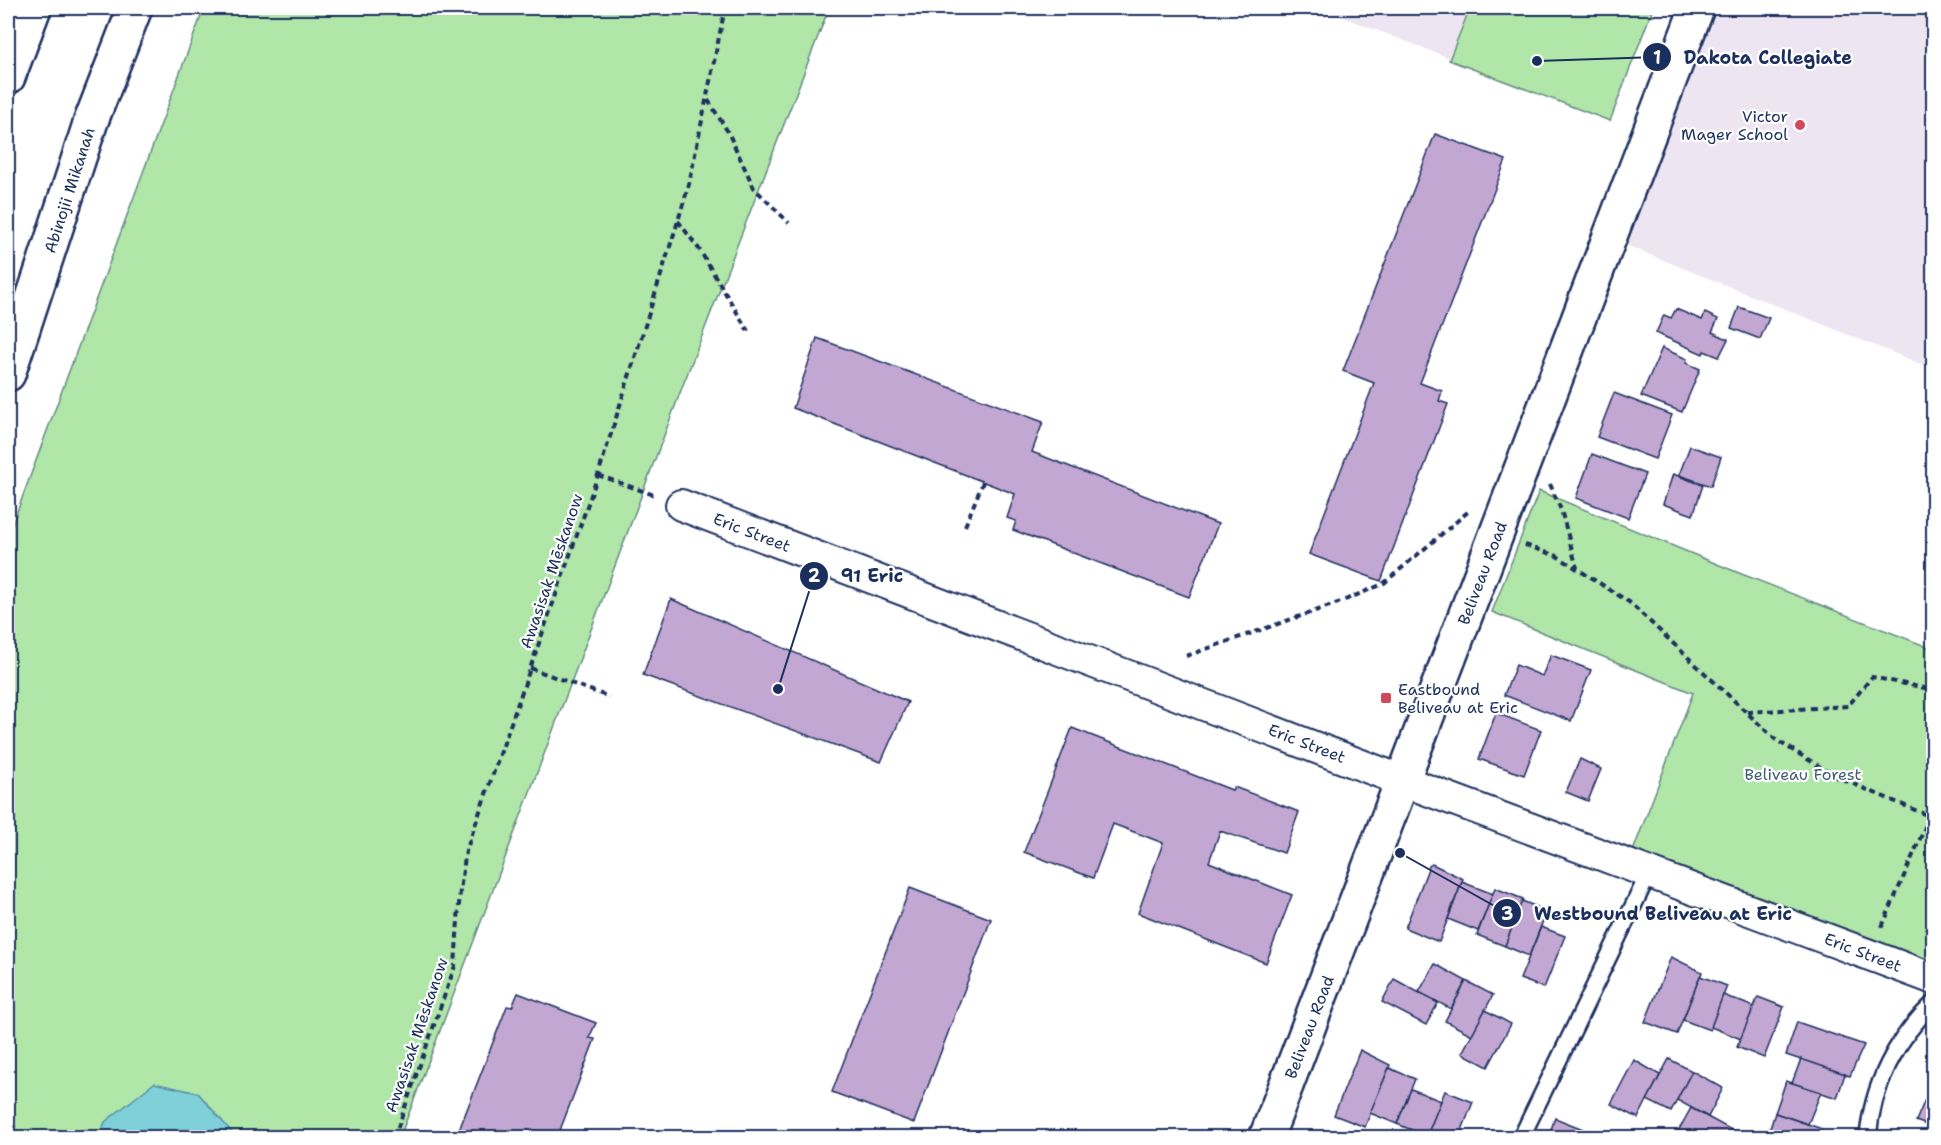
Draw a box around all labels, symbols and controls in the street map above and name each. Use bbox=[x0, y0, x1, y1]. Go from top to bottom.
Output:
callout: Dakota Collegiate bbox=[1642, 39, 1864, 75]
text: 1 bbox=[1653, 46, 1661, 70]
text: Dakota Collegiate bbox=[1684, 46, 1852, 70]
place label: Victor Mager School bbox=[1681, 106, 1788, 145]
marker: Victor Mager School bbox=[1793, 118, 1807, 132]
street label: Abinojii Mikanah bbox=[39, 125, 100, 256]
street label: Awasisak Mēskanow bbox=[515, 491, 588, 651]
street label: Eric Street bbox=[710, 508, 794, 557]
street label: Beliveau Road bbox=[1453, 518, 1512, 628]
callout: 91 Eric bbox=[799, 558, 915, 594]
text: 2 bbox=[808, 564, 821, 588]
text: 91 Eric bbox=[841, 564, 903, 588]
place label: Eastbound Beliveau at Eric bbox=[1398, 679, 1518, 718]
marker: Eastbound Beliveau at Eric bbox=[1379, 691, 1393, 705]
street label: Eric Street bbox=[1265, 719, 1349, 768]
park label: Beliveau Forest bbox=[1745, 764, 1861, 785]
callout: Westbound Beliveau at Eric bbox=[1492, 895, 1804, 931]
text: 3 bbox=[1501, 902, 1513, 926]
text: Westbound Beliveau at Eric bbox=[1534, 902, 1792, 926]
street label: Eric Street bbox=[1821, 928, 1905, 977]
street label: Awasisak Mēskanow bbox=[380, 955, 453, 1115]
street label: Beliveau Road bbox=[1280, 972, 1339, 1082]

